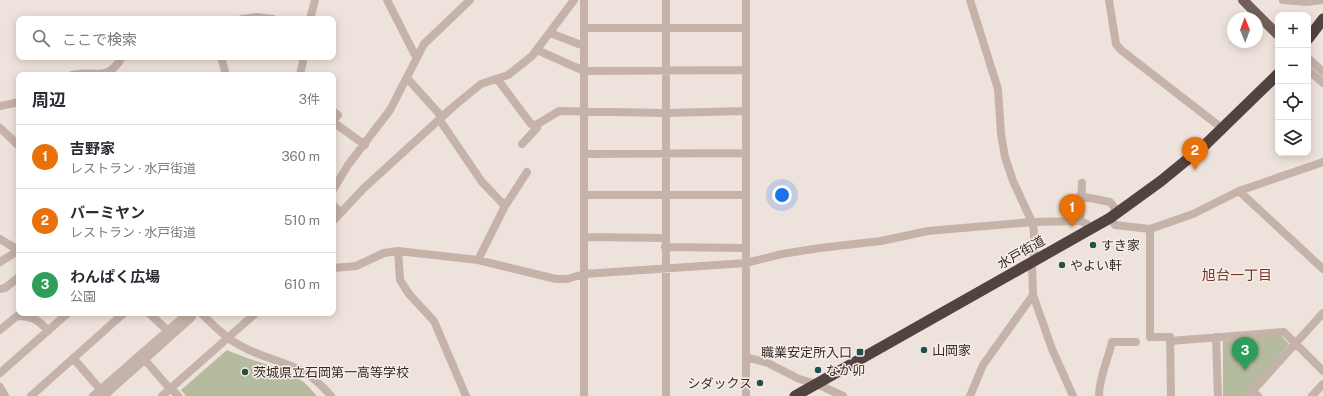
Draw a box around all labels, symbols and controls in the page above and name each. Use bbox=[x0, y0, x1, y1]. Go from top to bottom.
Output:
north arrow bbox=[1227, 12, 1263, 48]
map controls bbox=[1275, 12, 1311, 156]
button: + bbox=[1275, 12, 1311, 48]
search box bbox=[16, 16, 336, 60]
icon: search bbox=[30, 27, 52, 49]
text: ここで検索 bbox=[62, 31, 137, 48]
button: − bbox=[1275, 48, 1311, 84]
button: locate bbox=[1275, 84, 1311, 120]
text: 周辺 bbox=[32, 90, 66, 110]
text: 3件 bbox=[299, 92, 320, 107]
button: layers bbox=[1275, 120, 1311, 156]
pin: 2 bbox=[1182, 137, 1208, 170]
text: 吉野家 bbox=[70, 140, 115, 157]
text: 1 bbox=[42, 149, 48, 164]
text: 360 m bbox=[282, 149, 320, 164]
text: レストラン · 水戸街道 bbox=[70, 161, 196, 176]
your location bbox=[772, 185, 792, 205]
pin: 1 bbox=[1059, 194, 1085, 227]
text: バーミヤン bbox=[70, 204, 145, 221]
text: 2 bbox=[41, 213, 49, 228]
text: 510 m bbox=[284, 213, 320, 228]
text: レストラン · 水戸街道 bbox=[70, 225, 196, 240]
street label: 水戸街道 bbox=[995, 233, 1048, 272]
place label: すき家 bbox=[1101, 238, 1140, 253]
marker: すき家 bbox=[1088, 240, 1098, 250]
place label: やよい軒 bbox=[1070, 258, 1122, 273]
marker: やよい軒 bbox=[1057, 260, 1067, 270]
district label: 旭台一丁目 bbox=[1202, 267, 1272, 283]
text: わんぱく広場 bbox=[70, 268, 160, 285]
text: 3 bbox=[41, 277, 49, 292]
text: 610 m bbox=[284, 277, 320, 292]
text: 公園 bbox=[70, 289, 96, 304]
pin: 3 bbox=[1232, 337, 1258, 370]
place label: 山岡家 bbox=[932, 343, 971, 358]
place label: 職業安定所入口 bbox=[761, 345, 852, 360]
marker: 山岡家 bbox=[919, 345, 929, 355]
marker: 職業安定所入口 bbox=[855, 347, 865, 357]
place label: なか卯 bbox=[826, 363, 865, 378]
place label: 茨城県立石岡第一高等学校 bbox=[253, 365, 409, 380]
marker: なか卯 bbox=[813, 365, 823, 375]
marker: 茨城県立石岡第一高等学校 bbox=[240, 367, 250, 377]
place label: シダックス bbox=[687, 376, 752, 391]
marker: シダックス bbox=[755, 378, 765, 388]

